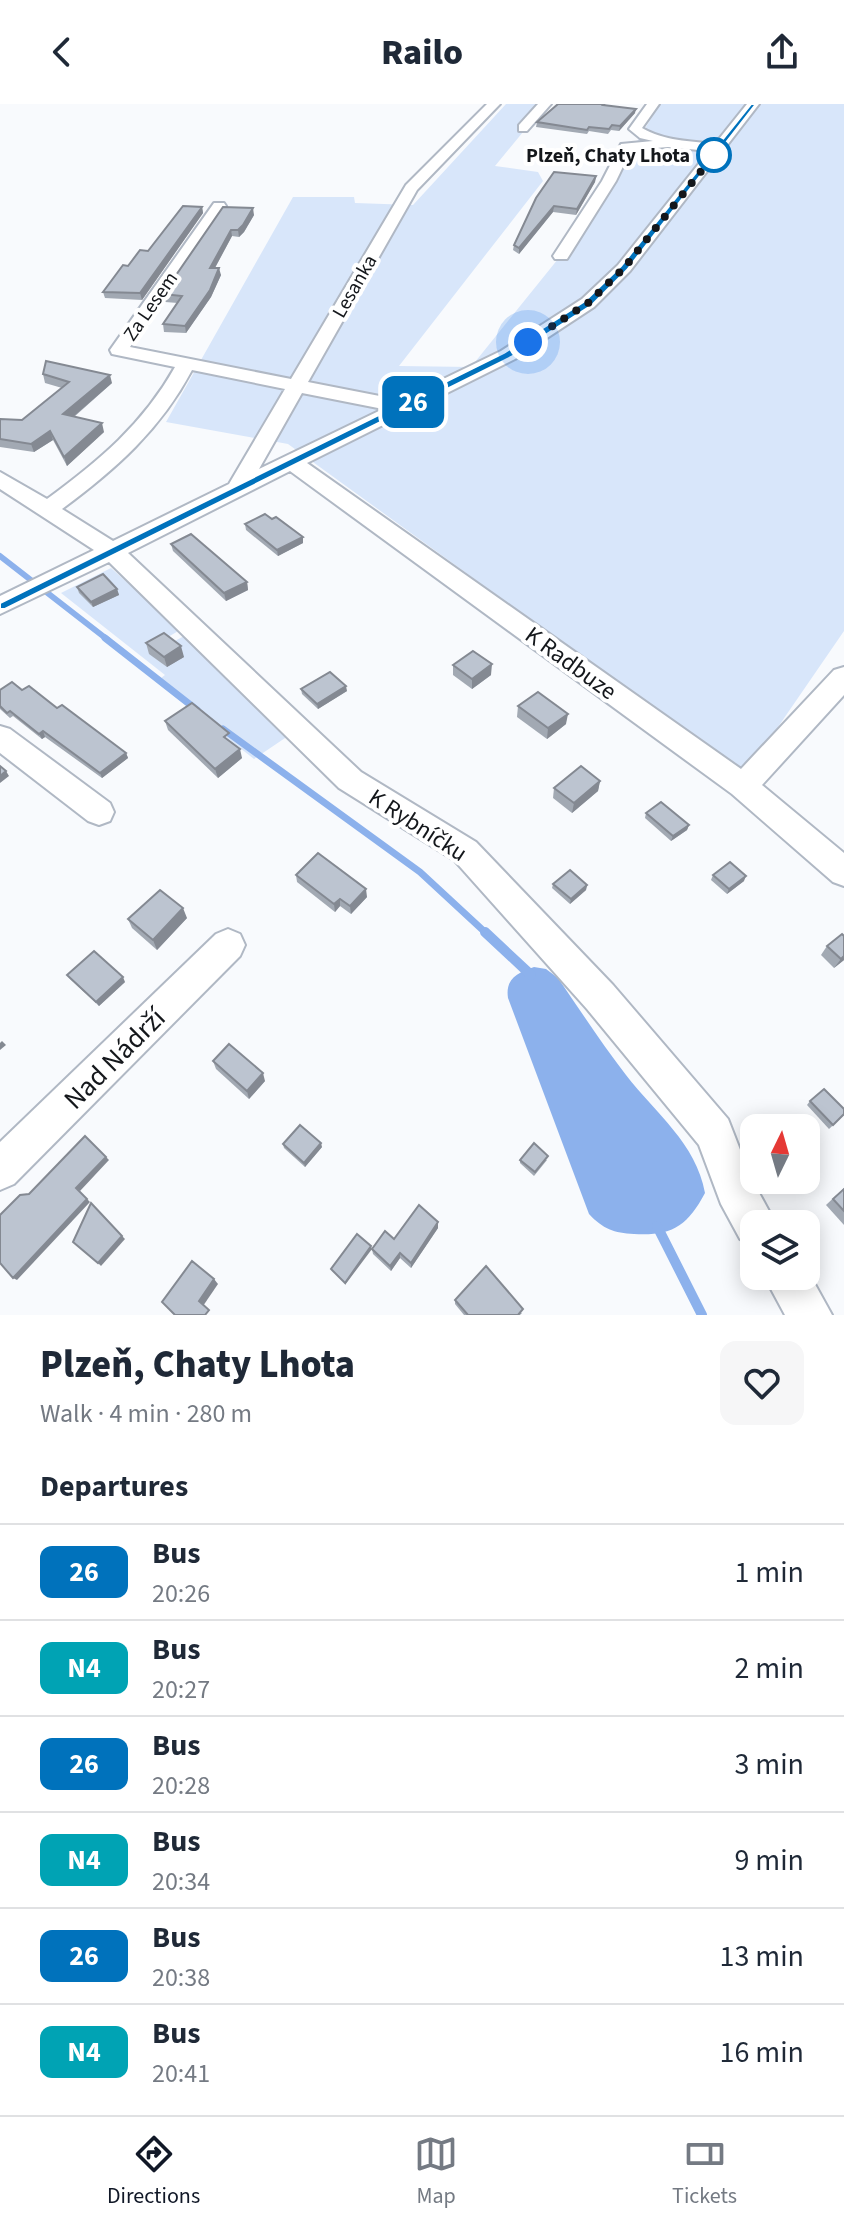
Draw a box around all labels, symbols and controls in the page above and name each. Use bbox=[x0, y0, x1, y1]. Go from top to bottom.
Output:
text: Railo bbox=[381, 27, 463, 78]
icon: back bbox=[40, 30, 84, 74]
icon: share bbox=[760, 30, 804, 74]
marker: Plzeň, Chaty Lhota bbox=[697, 138, 731, 172]
place label: Plzeň, Chaty Lhota bbox=[526, 142, 690, 170]
street label: Lesanka bbox=[326, 250, 384, 323]
street label: Za Lesem bbox=[117, 266, 185, 347]
your location bbox=[508, 322, 548, 362]
line badge: 26 bbox=[377, 376, 449, 428]
text: 26 bbox=[398, 382, 428, 422]
street label: K Radbuze bbox=[518, 618, 624, 709]
street label: K Rybníčku bbox=[361, 780, 474, 870]
street label: Nad Nádrží bbox=[55, 998, 175, 1119]
north arrow bbox=[740, 1114, 820, 1194]
map controls bbox=[740, 1114, 820, 1290]
button: layers bbox=[740, 1210, 820, 1290]
text: Plzeň, Chaty Lhota bbox=[40, 1338, 355, 1392]
button: heart bbox=[720, 1341, 804, 1425]
text: Walk · 4 min · 280 m bbox=[40, 1395, 252, 1432]
text: Departures bbox=[40, 1465, 188, 1508]
text: Bus bbox=[152, 1532, 200, 1575]
text: 1 min bbox=[734, 1551, 804, 1594]
text: 26 bbox=[69, 1552, 99, 1592]
text: 20:26 bbox=[152, 1575, 210, 1612]
text: Bus bbox=[152, 1628, 200, 1671]
text: 2 min bbox=[734, 1647, 804, 1690]
text: N4 bbox=[67, 1648, 101, 1688]
text: 20:27 bbox=[152, 1671, 210, 1708]
text: Bus bbox=[152, 1724, 200, 1767]
text: 3 min bbox=[734, 1743, 804, 1786]
text: 26 bbox=[69, 1744, 99, 1784]
text: 20:28 bbox=[152, 1767, 210, 1804]
text: Bus bbox=[152, 1820, 200, 1863]
text: 9 min bbox=[734, 1839, 804, 1882]
text: N4 bbox=[67, 1840, 101, 1880]
text: 20:34 bbox=[152, 1863, 210, 1900]
text: Bus bbox=[152, 1916, 200, 1959]
text: 13 min bbox=[720, 1935, 804, 1978]
text: 26 bbox=[69, 1936, 99, 1976]
text: 20:38 bbox=[152, 1959, 210, 1996]
text: Bus bbox=[152, 2012, 200, 2055]
text: 16 min bbox=[720, 2031, 804, 2074]
text: N4 bbox=[67, 2032, 101, 2072]
text: 20:41 bbox=[152, 2055, 210, 2092]
tab: Directions bbox=[107, 2132, 200, 2212]
tab: Map bbox=[414, 2132, 458, 2212]
tab: Tickets bbox=[672, 2132, 737, 2212]

